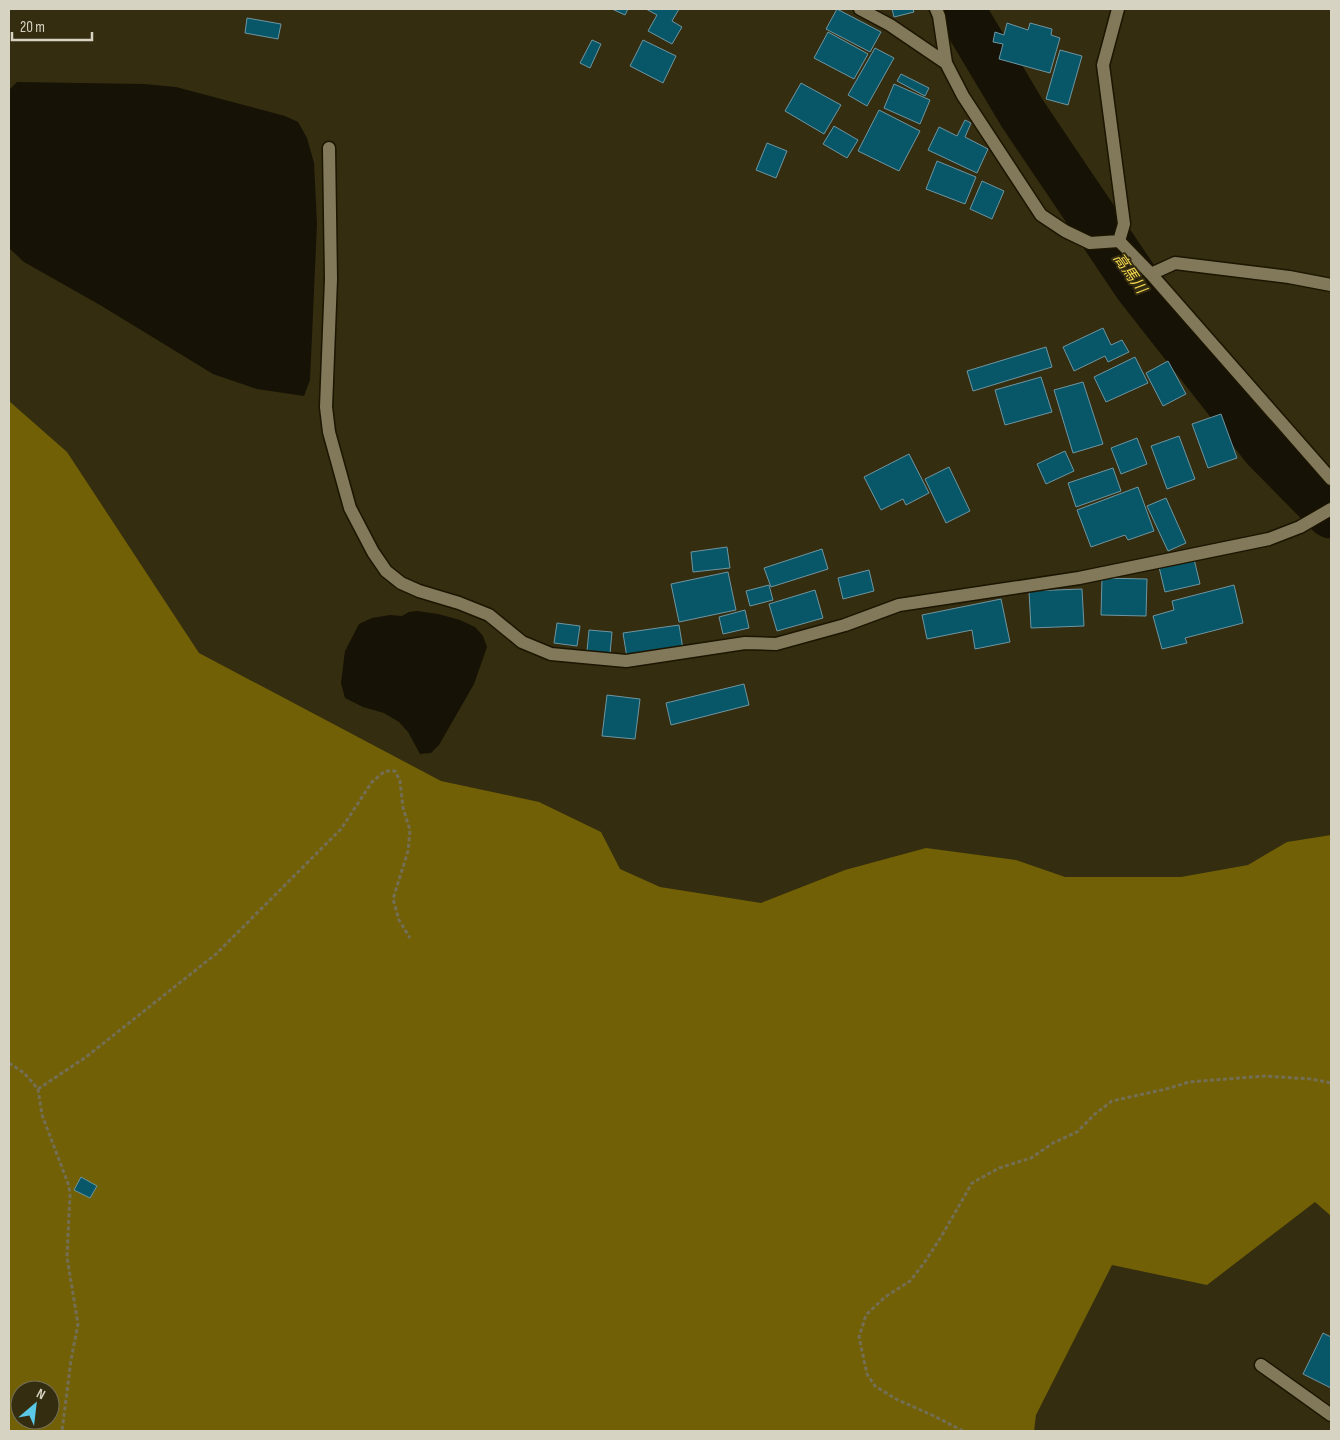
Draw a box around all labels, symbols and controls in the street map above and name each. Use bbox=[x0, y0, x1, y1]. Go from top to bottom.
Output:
scale bar bbox=[12, 10, 92, 42]
text: 20 m bbox=[20, 18, 45, 37]
water label: 高馬川 bbox=[1109, 249, 1151, 299]
north arrow bbox=[10, 1380, 60, 1430]
text: N bbox=[34, 1385, 48, 1403]

